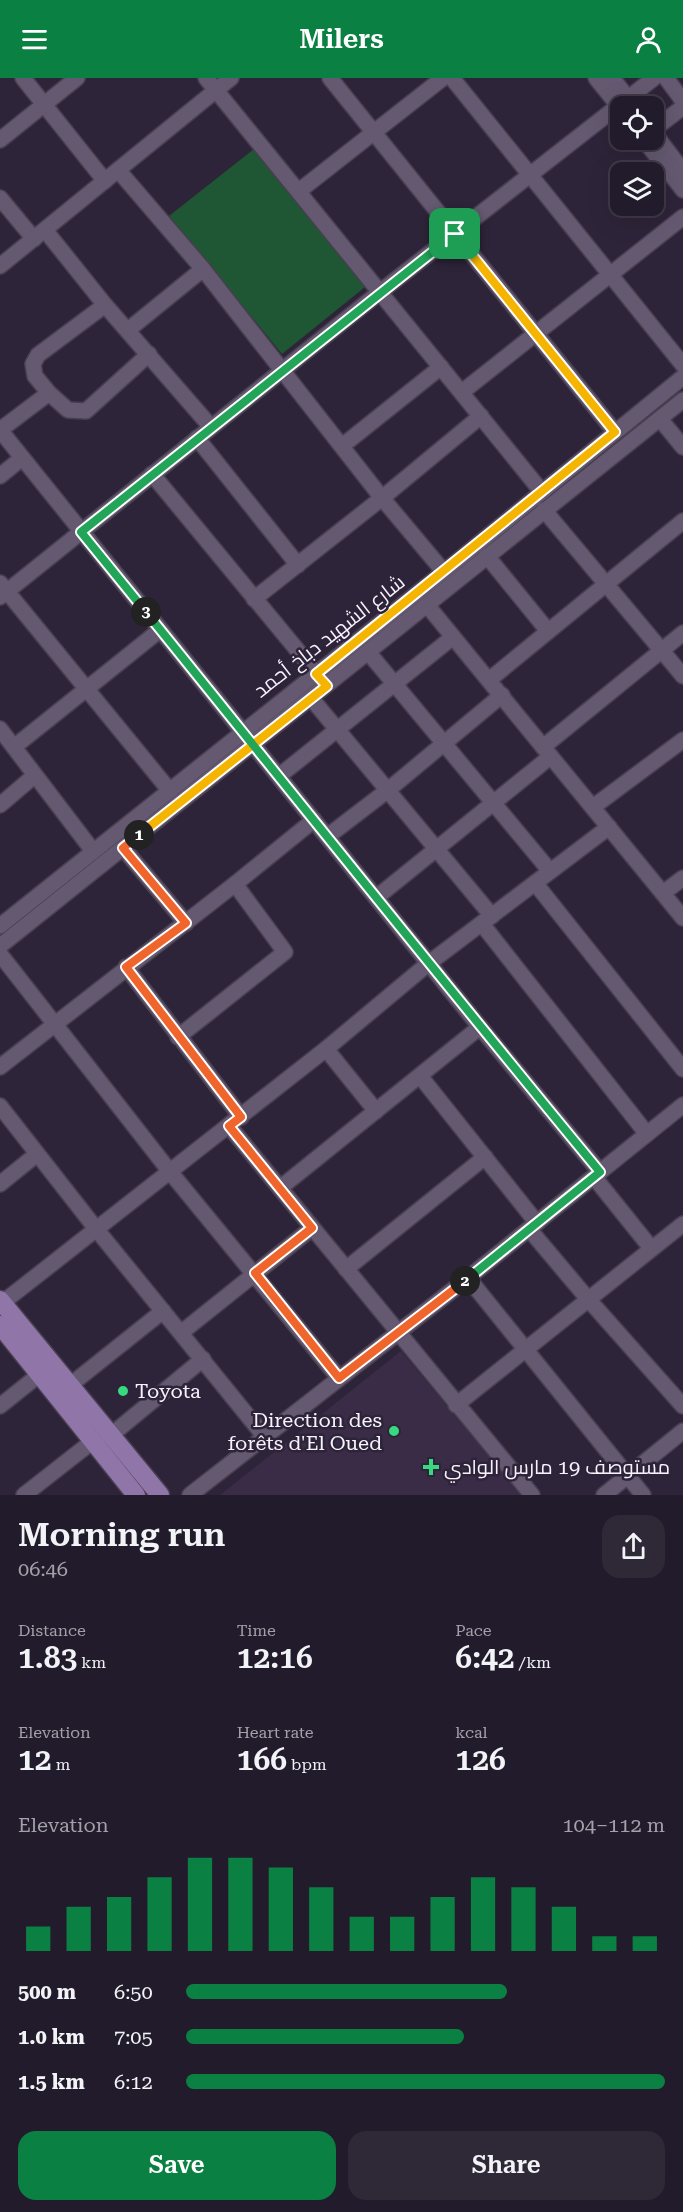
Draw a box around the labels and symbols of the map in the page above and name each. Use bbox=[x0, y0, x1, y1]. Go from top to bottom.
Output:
pin bbox=[429, 208, 480, 259]
street label: شارع الشهيد دباخ أحمد bbox=[249, 570, 410, 704]
pin: 3 bbox=[131, 597, 161, 627]
pin: 1 bbox=[124, 820, 154, 850]
pin: 2 bbox=[450, 1266, 480, 1296]
place label: Toyota bbox=[135, 1379, 201, 1403]
marker: Toyota bbox=[116, 1384, 130, 1398]
place label: Direction des forêts d'El Oued bbox=[227, 1408, 382, 1455]
marker: Direction des forêts d'El Oued bbox=[387, 1424, 401, 1438]
place label: مستوصف 19 مارس الوادي bbox=[444, 1455, 670, 1483]
marker: مستوصف 19 مارس الوادي bbox=[422, 1458, 440, 1476]

